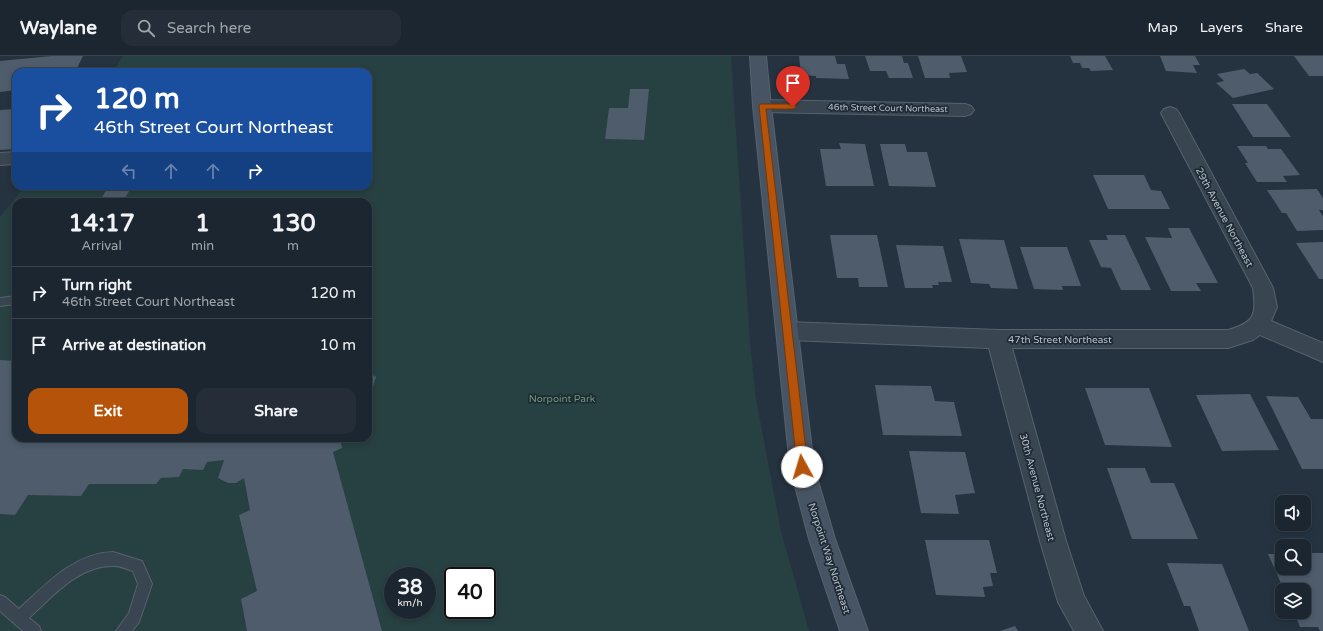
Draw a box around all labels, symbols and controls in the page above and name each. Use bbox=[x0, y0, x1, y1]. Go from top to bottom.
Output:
search box bbox=[121, 10, 401, 46]
text: Waylane bbox=[20, 17, 97, 39]
icon: search bbox=[135, 17, 157, 39]
text: Search here bbox=[167, 19, 251, 37]
text: Map bbox=[1148, 19, 1178, 36]
text: Layers bbox=[1200, 19, 1243, 36]
text: Share bbox=[1265, 19, 1303, 36]
pin bbox=[776, 66, 810, 107]
icon: arrive bbox=[782, 72, 804, 94]
text: 120 m bbox=[94, 82, 180, 116]
icon: right bbox=[28, 84, 80, 136]
street label: 46th Street Court Northeast bbox=[828, 102, 949, 115]
text: 46th Street Court Northeast bbox=[94, 116, 333, 138]
icon: left bbox=[118, 160, 140, 182]
icon: ahead bbox=[160, 160, 182, 182]
icon: ahead bbox=[202, 160, 224, 182]
icon: right bbox=[244, 160, 266, 182]
street label: 29th Avenue Northeast bbox=[1193, 166, 1256, 269]
text: 14:17 bbox=[68, 209, 135, 238]
text: 1 bbox=[195, 209, 210, 238]
text: 130 bbox=[270, 209, 316, 238]
text: Arrival bbox=[81, 238, 122, 254]
text: min bbox=[191, 238, 214, 254]
text: m bbox=[287, 238, 299, 254]
text: Turn right bbox=[62, 276, 132, 294]
icon: right bbox=[28, 282, 50, 304]
text: 120 m bbox=[310, 284, 356, 302]
text: 46th Street Court Northeast bbox=[62, 294, 235, 310]
icon: arrive bbox=[28, 334, 50, 356]
street label: 47th Street Northeast bbox=[1008, 334, 1112, 346]
text: Arrive at destination bbox=[62, 336, 206, 354]
text: 10 m bbox=[319, 336, 356, 354]
button: Exit bbox=[28, 388, 188, 434]
button: Share bbox=[196, 388, 356, 434]
park label: Norpoint Park bbox=[529, 393, 596, 405]
street label: 30th Avenue Northeast bbox=[1017, 432, 1057, 543]
position arrow bbox=[781, 446, 823, 488]
map controls bbox=[1275, 495, 1311, 619]
button: sound bbox=[1275, 495, 1311, 531]
street label: Norpoint Way Northeast bbox=[805, 501, 853, 615]
button: search bbox=[1275, 539, 1311, 575]
speed limit sign: 40 bbox=[444, 567, 496, 619]
text: 38 bbox=[397, 576, 423, 600]
button: layers bbox=[1275, 583, 1311, 619]
text: km/h bbox=[397, 597, 423, 609]

